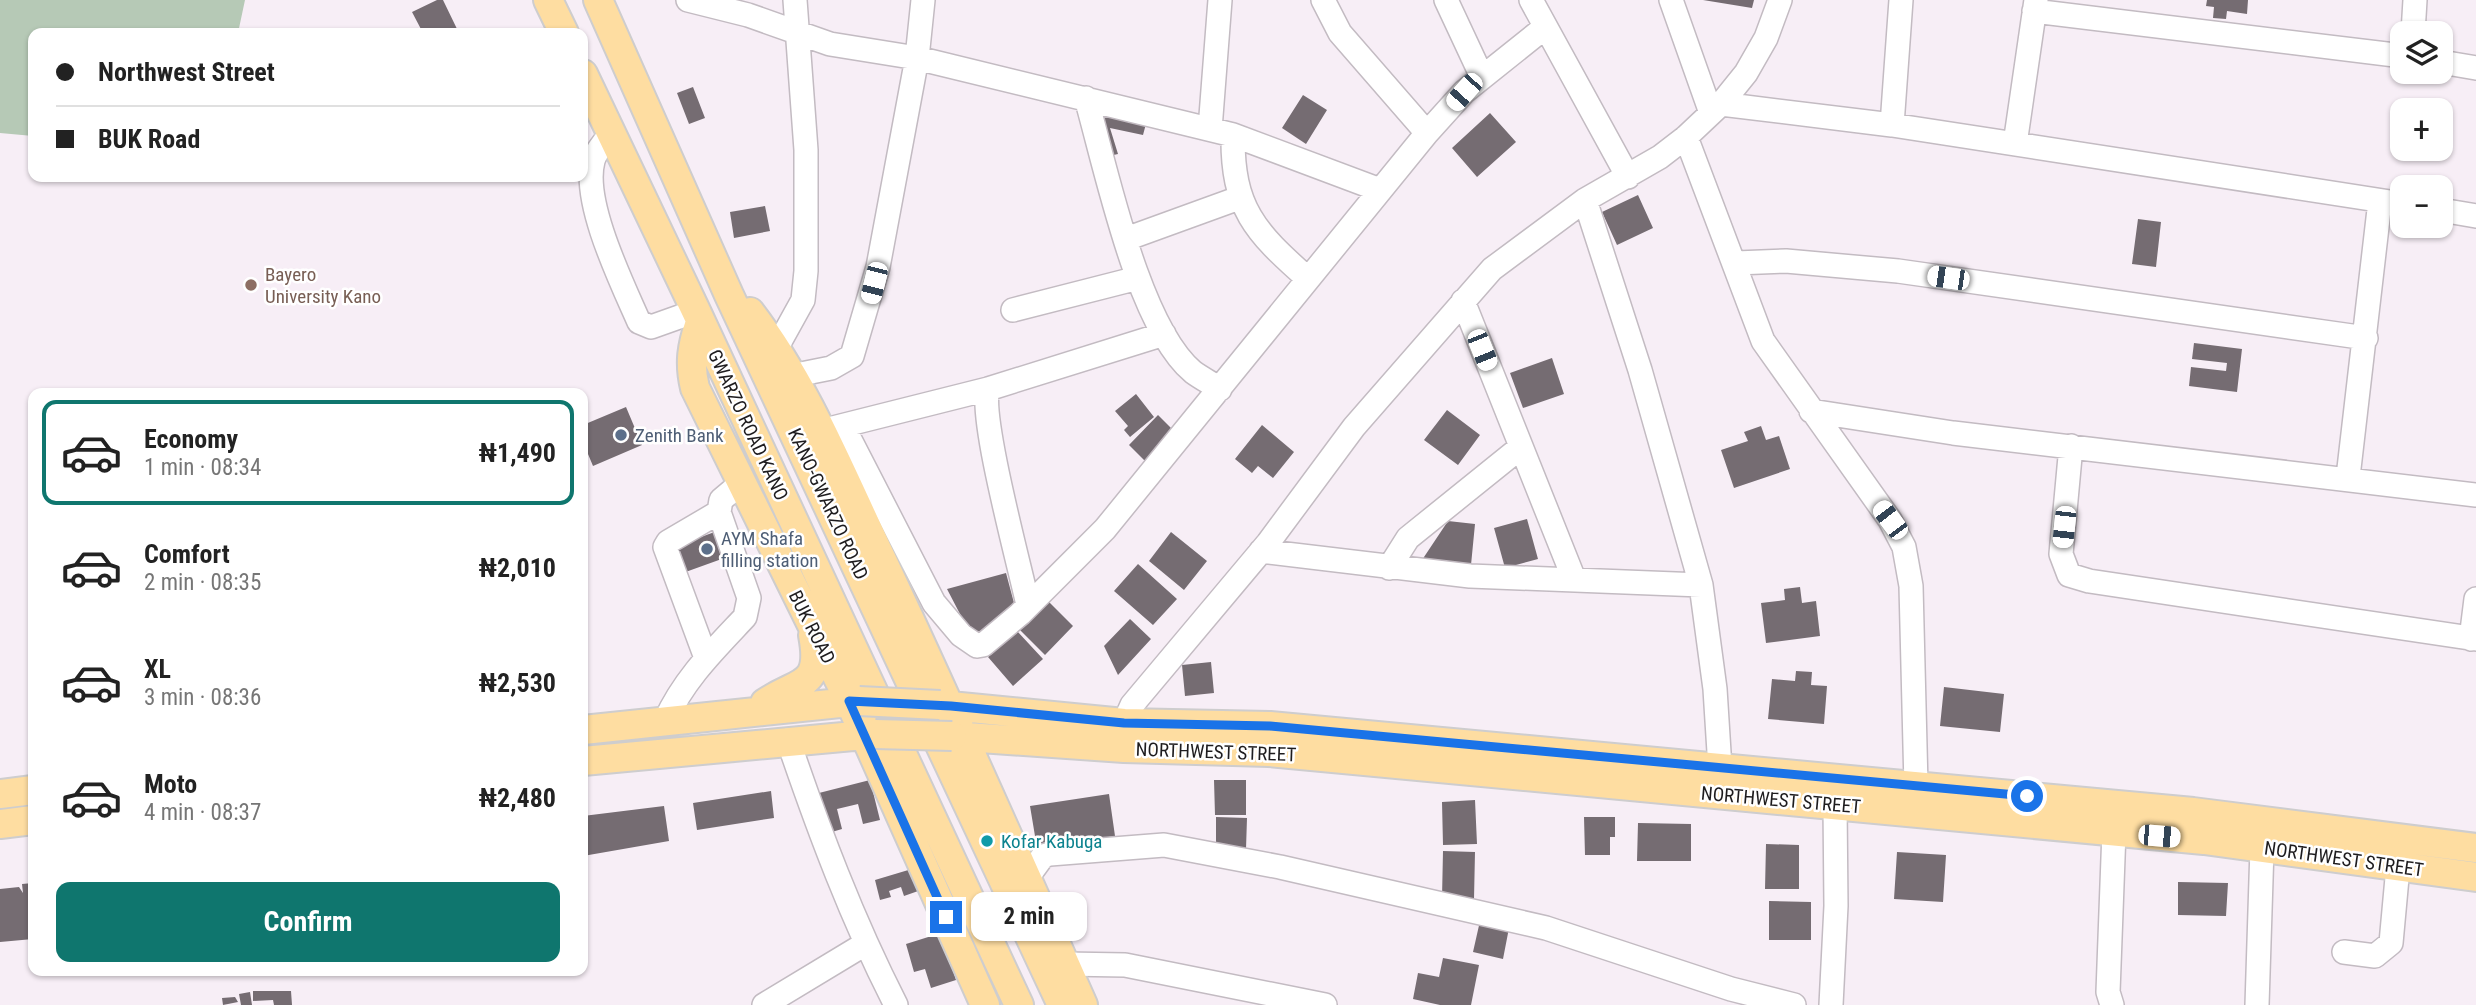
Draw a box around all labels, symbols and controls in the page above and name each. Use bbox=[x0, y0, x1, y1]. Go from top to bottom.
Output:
map controls bbox=[2390, 21, 2453, 238]
button: layers bbox=[2390, 21, 2453, 84]
text: Northwest Street bbox=[98, 57, 275, 87]
car bbox=[1443, 69, 1486, 115]
button: + bbox=[2390, 98, 2453, 161]
text: BUK Road bbox=[98, 124, 200, 154]
button: − bbox=[2390, 175, 2453, 238]
car bbox=[859, 260, 890, 306]
place label: Bayero University Kano bbox=[265, 263, 381, 308]
car bbox=[1926, 265, 1971, 291]
marker: Bayero University Kano bbox=[243, 277, 259, 293]
car bbox=[1465, 327, 1500, 373]
street label: GWARZO ROAD KANO bbox=[703, 346, 793, 504]
icon: car bbox=[60, 421, 123, 484]
text: Economy bbox=[144, 424, 238, 454]
place label: Zenith Bank bbox=[635, 424, 724, 447]
street label: KANO-GWARZO ROAD bbox=[783, 425, 873, 583]
marker: Zenith Bank bbox=[613, 427, 629, 443]
text: ₦1,490 bbox=[479, 438, 556, 468]
text: 1 min · 08:34 bbox=[144, 454, 261, 481]
car bbox=[1869, 497, 1912, 543]
car bbox=[2052, 505, 2077, 549]
place label: AYM Shafa filling station bbox=[721, 527, 818, 572]
icon: car bbox=[60, 536, 123, 599]
text: Comfort bbox=[144, 539, 230, 569]
marker: AYM Shafa filling station bbox=[699, 541, 715, 557]
text: ₦2,010 bbox=[479, 553, 556, 583]
text: 2 min · 08:35 bbox=[144, 569, 261, 596]
street label: BUK ROAD bbox=[784, 587, 840, 667]
icon: car bbox=[60, 651, 123, 714]
text: XL bbox=[144, 654, 171, 684]
text: ₦2,530 bbox=[479, 668, 556, 698]
text: 3 min · 08:36 bbox=[144, 684, 261, 711]
street label: NORTHWEST STREET bbox=[1135, 738, 1297, 766]
icon: car bbox=[60, 766, 123, 829]
text: Moto bbox=[144, 769, 197, 799]
route start bbox=[2011, 780, 2043, 812]
street label: NORTHWEST STREET bbox=[1700, 782, 1862, 818]
text: ₦2,480 bbox=[479, 783, 556, 813]
text: 4 min · 08:37 bbox=[144, 799, 261, 826]
car bbox=[2138, 824, 2181, 848]
place label: Kofar Kabuga bbox=[1001, 830, 1102, 853]
marker: Kofar Kabuga bbox=[979, 833, 995, 849]
street label: NORTHWEST STREET bbox=[2263, 836, 2425, 882]
button: Confirm bbox=[56, 882, 560, 962]
callout: 2 min bbox=[970, 892, 1086, 942]
route end bbox=[930, 901, 962, 933]
text: 2 min bbox=[1003, 903, 1055, 930]

